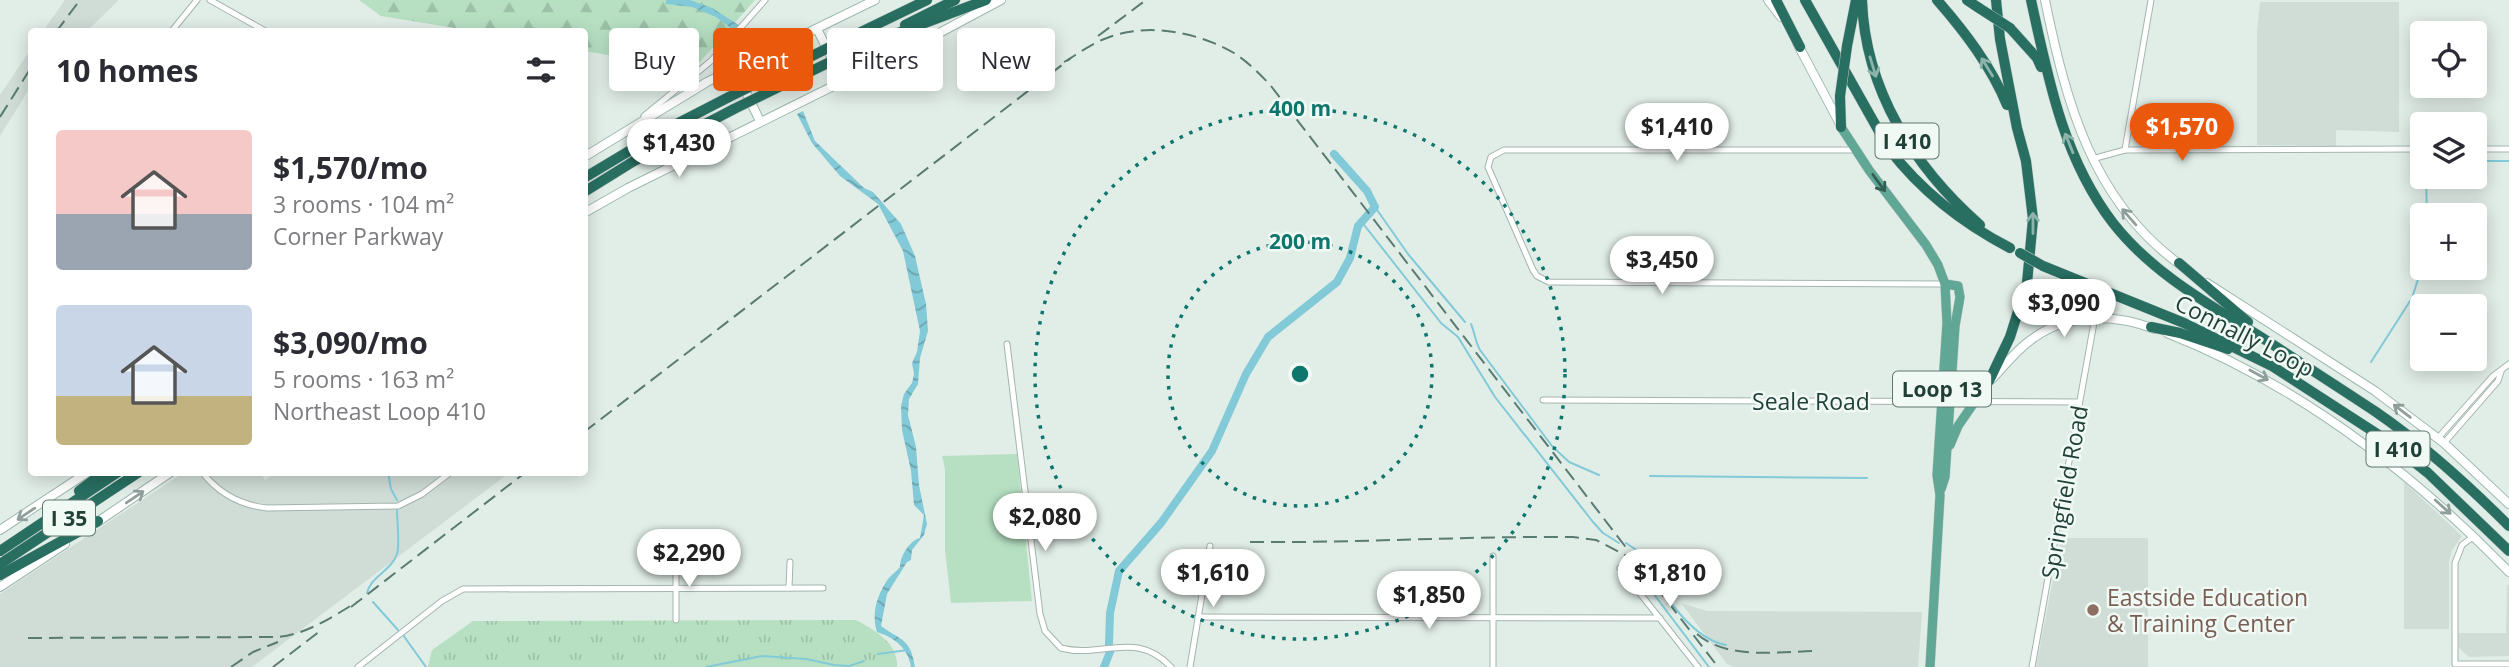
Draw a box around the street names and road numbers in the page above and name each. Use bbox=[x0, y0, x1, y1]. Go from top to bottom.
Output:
road number: I 410 bbox=[1876, 124, 1938, 158]
street label: Connally Loop bbox=[2170, 286, 2320, 384]
road number: Loop 13 bbox=[1893, 372, 1991, 406]
street label: Seale Road bbox=[1752, 385, 1870, 417]
street label: Springfield Road bbox=[2033, 403, 2095, 581]
road number: I 410 bbox=[2366, 432, 2430, 466]
road number: I 35 bbox=[43, 500, 95, 536]

